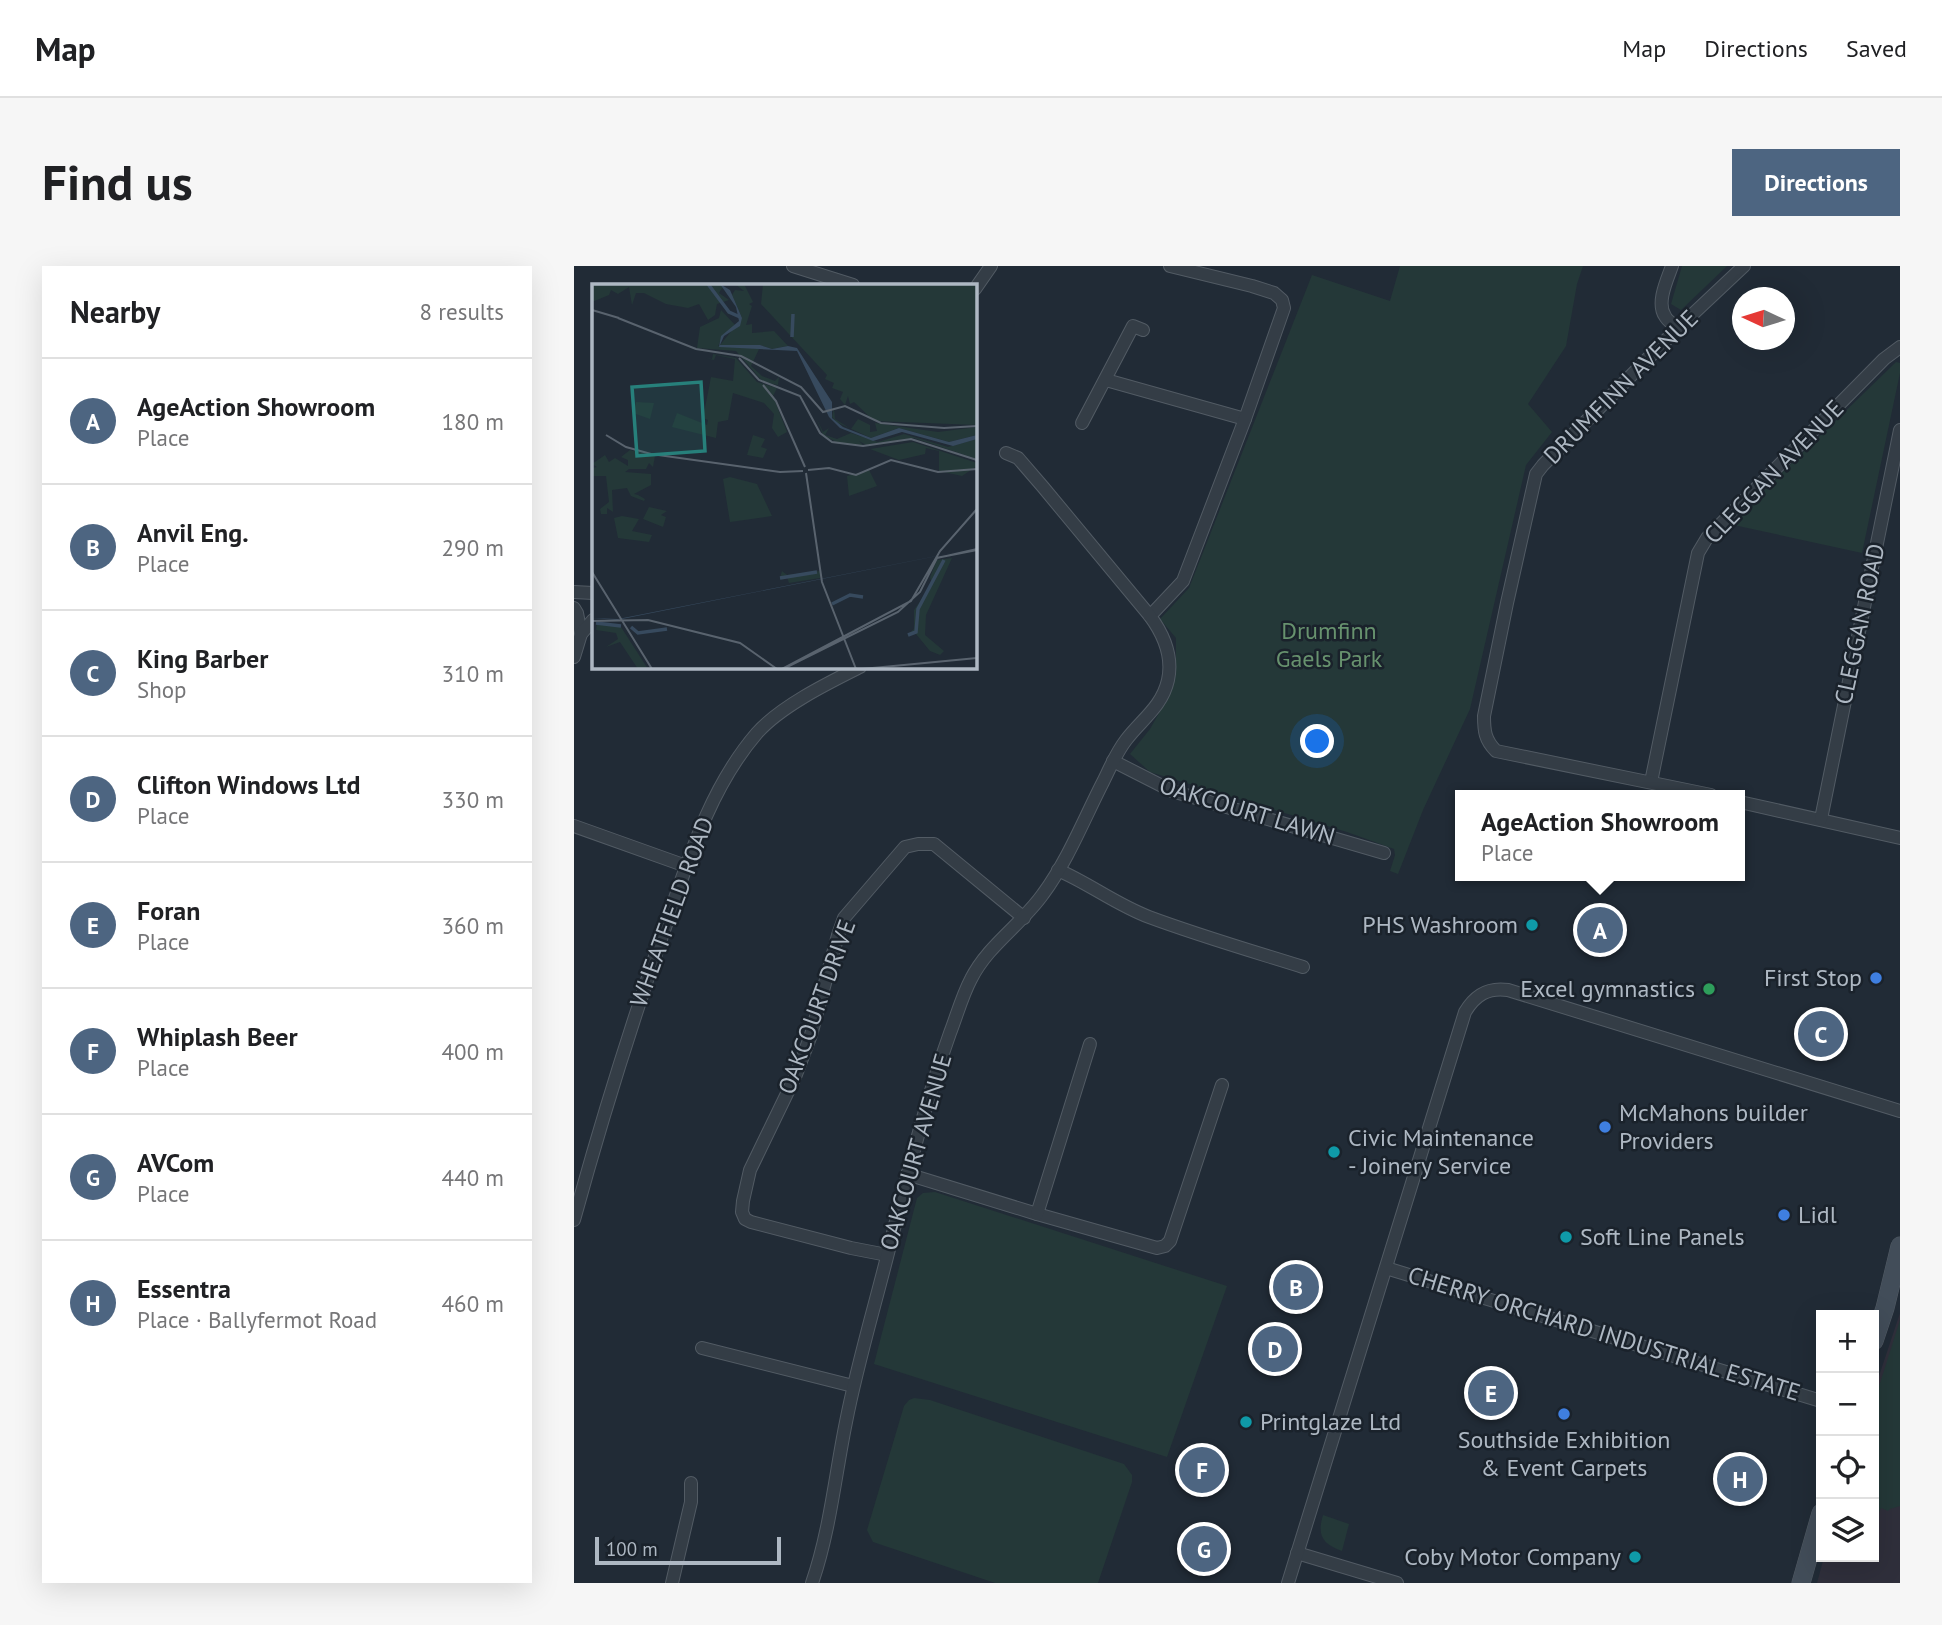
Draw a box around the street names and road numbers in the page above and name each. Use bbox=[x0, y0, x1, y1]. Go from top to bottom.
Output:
street label: DRUMFINN AVENUE bbox=[1537, 303, 1704, 470]
street label: CLEGGAN AVENUE bbox=[1697, 393, 1850, 550]
street label: CLEGGAN ROAD bbox=[1827, 541, 1892, 707]
street label: OAKCOURT LAWN bbox=[1156, 769, 1339, 852]
street label: WHEATFIELD ROAD bbox=[623, 812, 720, 1011]
street label: OAKCOURT DRIVE bbox=[771, 915, 862, 1098]
street label: OAKCOURT AVENUE bbox=[873, 1050, 958, 1254]
street label: CHERRY ORCHARD INDUSTRIAL ESTATE bbox=[1404, 1260, 1804, 1408]

